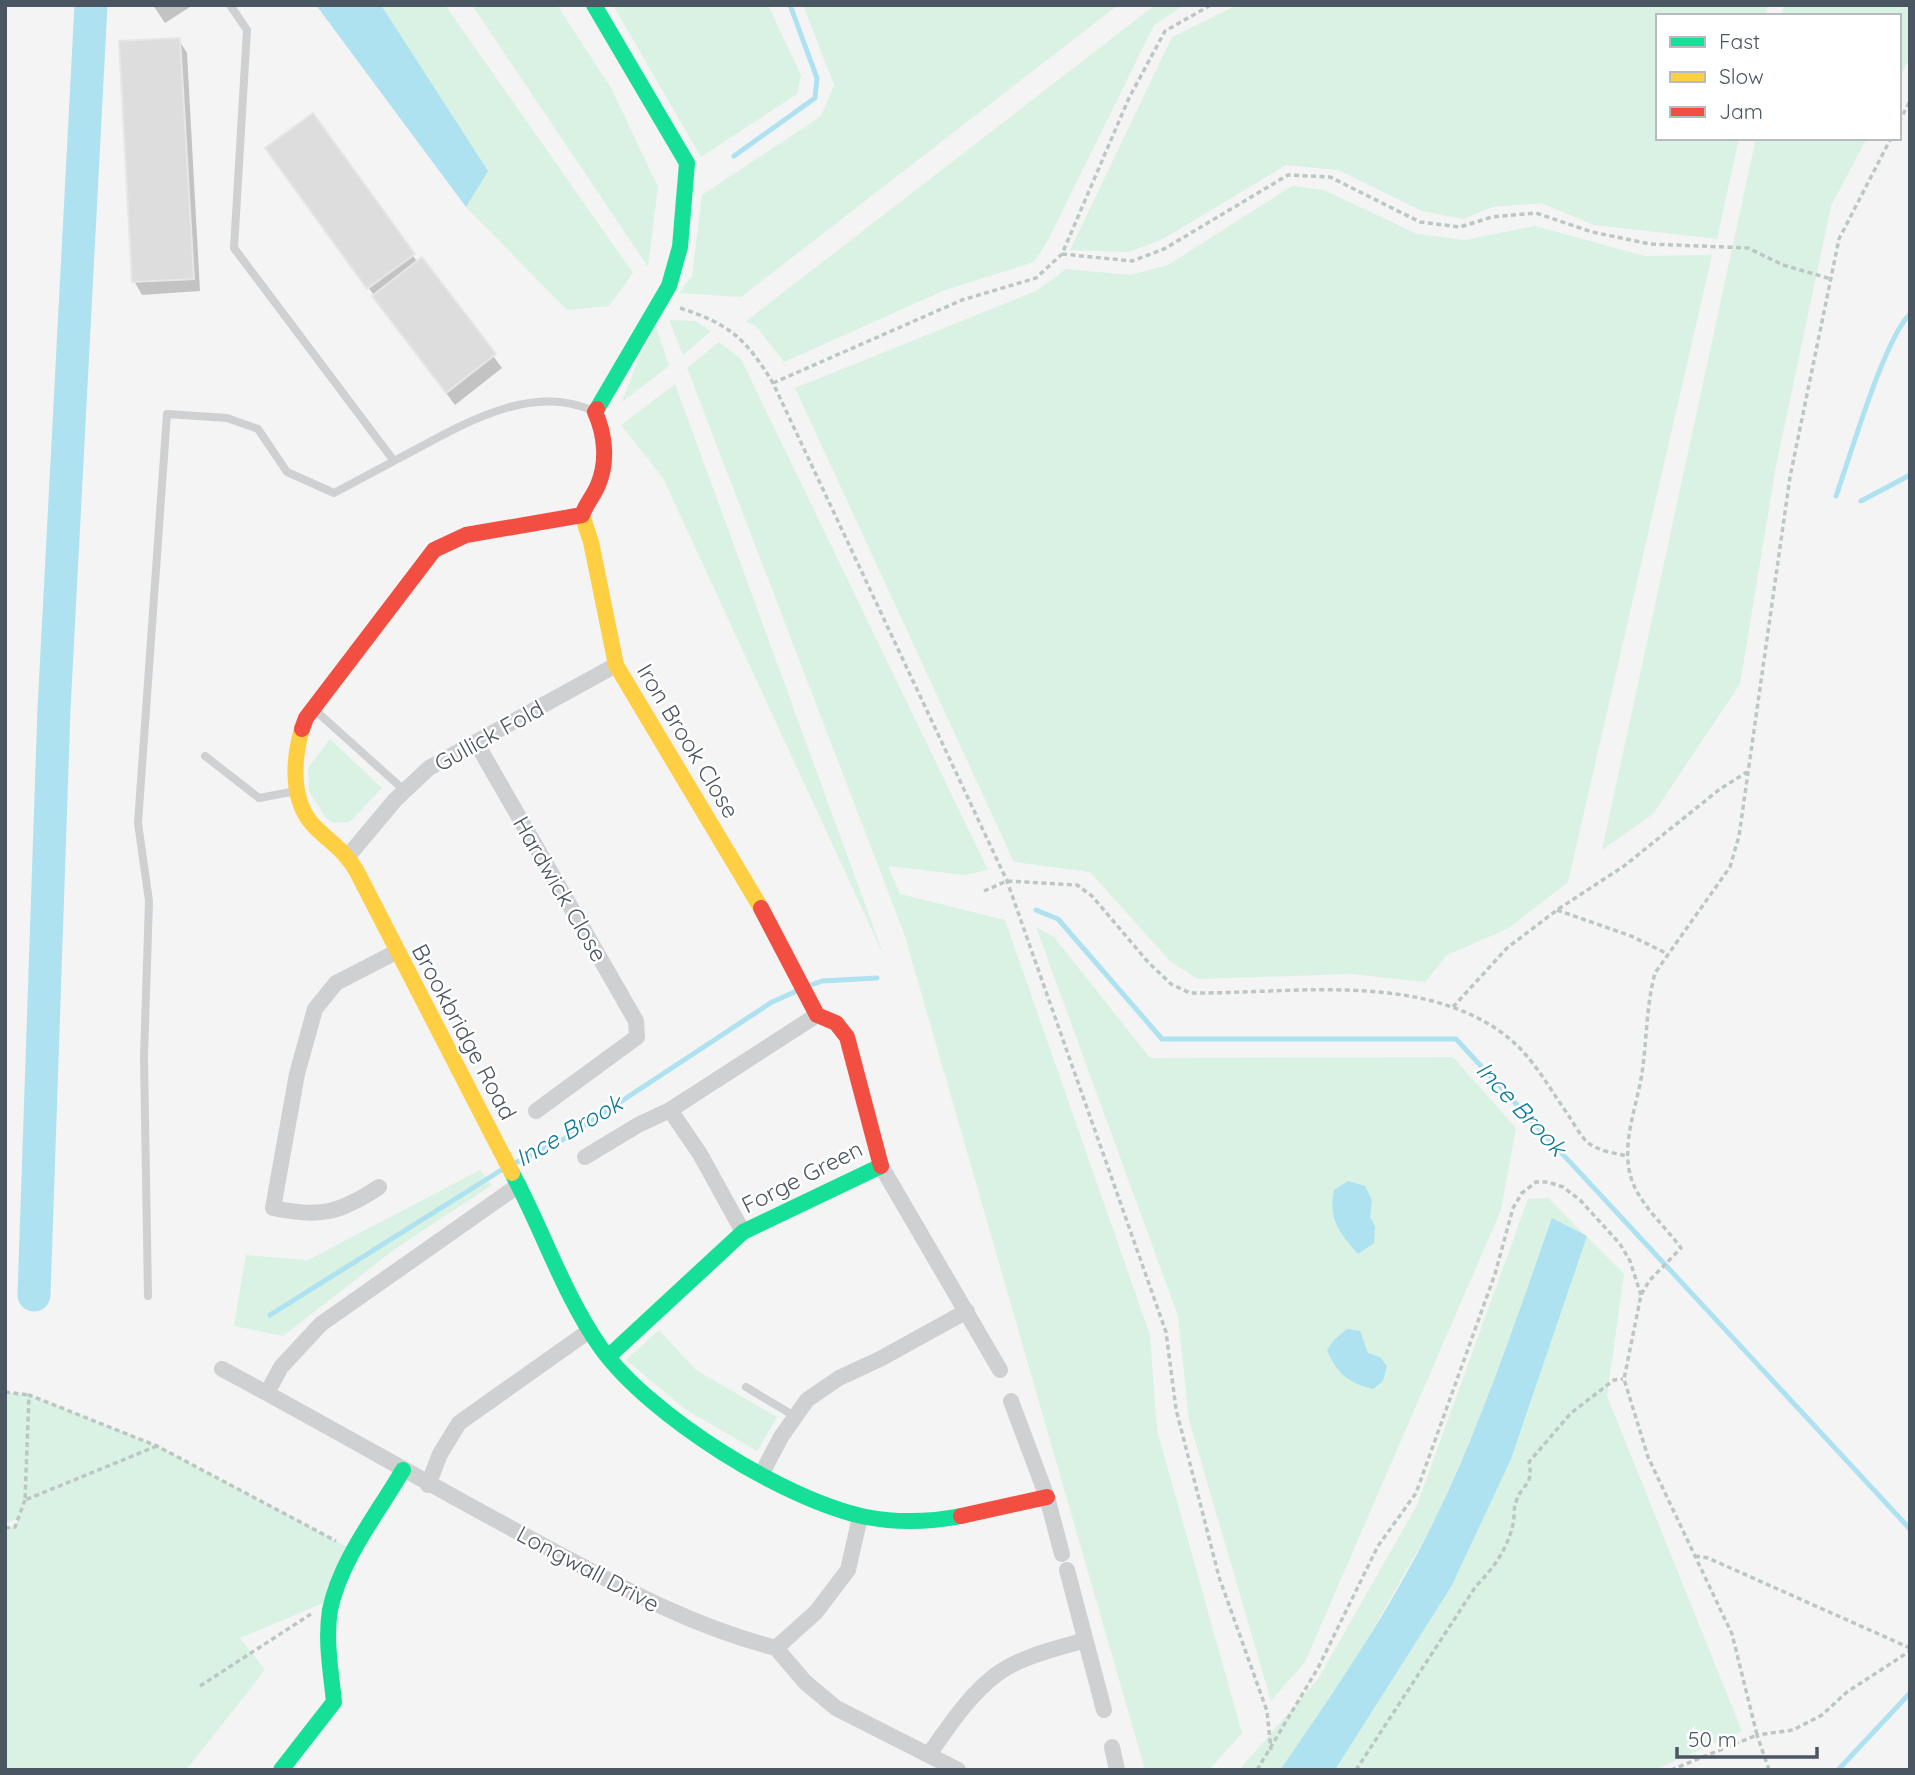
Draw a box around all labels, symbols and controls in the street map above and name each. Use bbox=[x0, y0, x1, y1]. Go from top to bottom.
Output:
legend bbox=[1656, 14, 1901, 140]
text: Fast bbox=[1719, 28, 1760, 54]
text: Slow bbox=[1719, 63, 1764, 89]
text: Jam bbox=[1719, 98, 1763, 124]
street label: Iron Brook Close bbox=[631, 658, 746, 823]
street label: Gullick Fold bbox=[429, 694, 549, 777]
street label: Hardwick Close bbox=[507, 811, 614, 967]
street label: Brookbridge Road bbox=[406, 939, 523, 1125]
water label: Ince Brook bbox=[1470, 1055, 1575, 1163]
water label: Ince Brook bbox=[510, 1086, 629, 1173]
street label: Forge Green bbox=[736, 1134, 867, 1219]
street label: Longwall Drive bbox=[512, 1519, 664, 1618]
scale bar bbox=[1677, 1716, 1817, 1760]
text: 50 m bbox=[1688, 1726, 1737, 1752]

